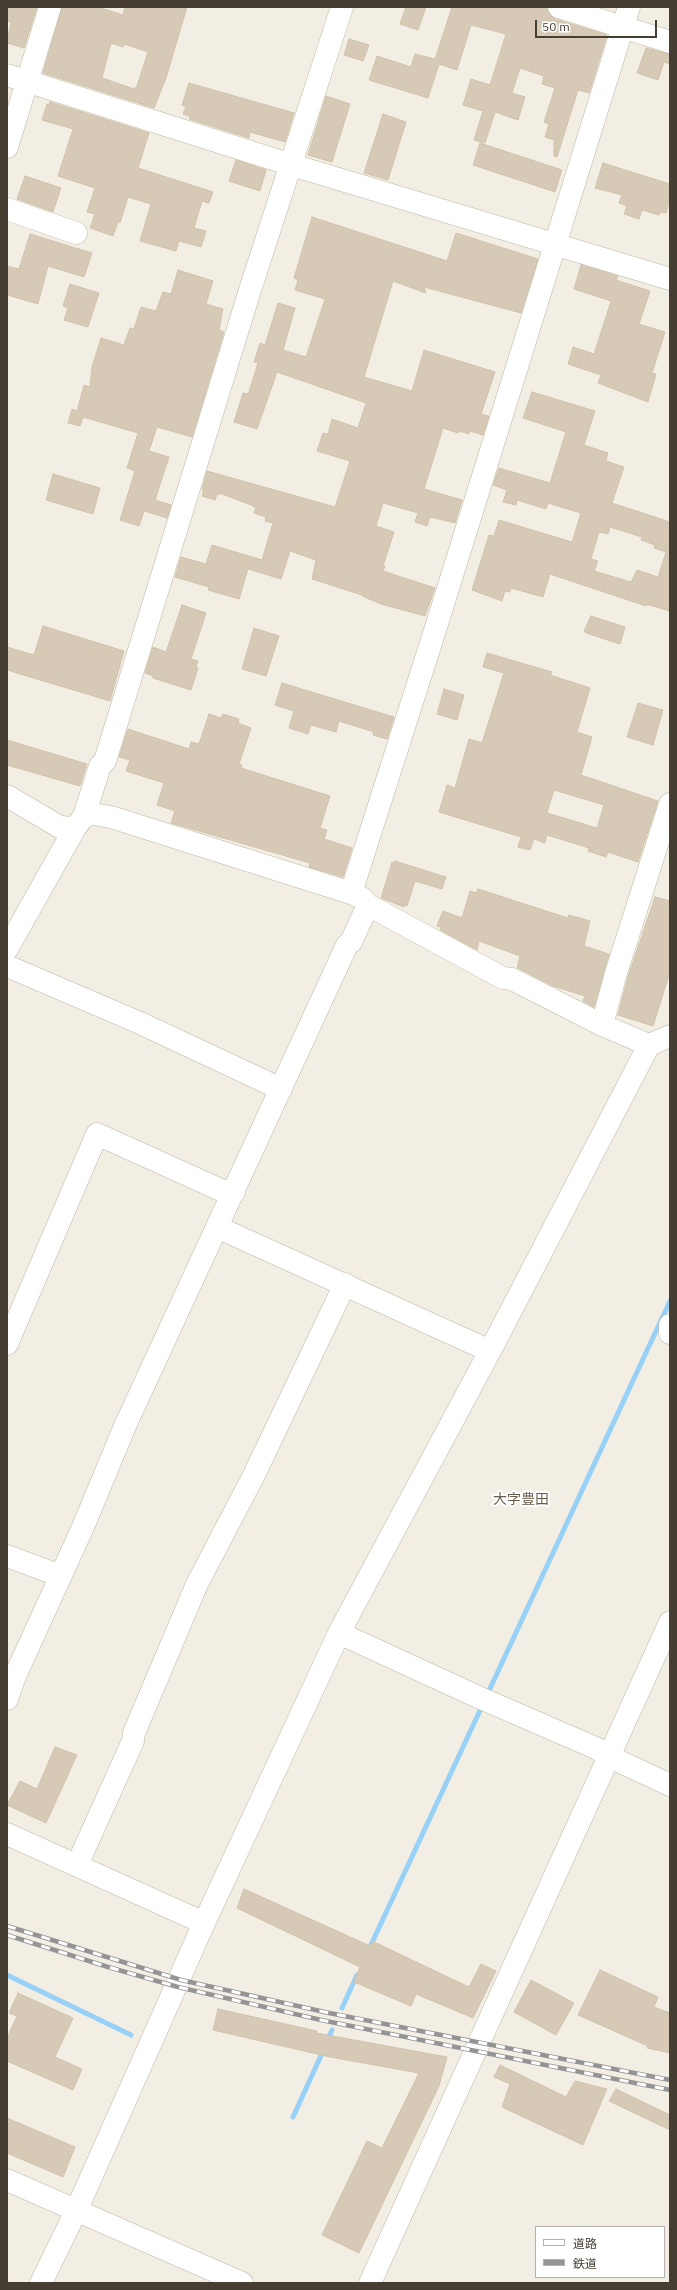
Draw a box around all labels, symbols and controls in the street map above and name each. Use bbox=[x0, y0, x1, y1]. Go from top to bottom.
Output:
scale bar bbox=[537, 12, 659, 38]
text: 50 m bbox=[542, 19, 570, 34]
district label: 大字豊田 bbox=[493, 1492, 549, 1508]
legend bbox=[535, 2226, 665, 2278]
text: 道路 bbox=[573, 2236, 597, 2251]
text: 鉄道 bbox=[573, 2256, 597, 2271]

